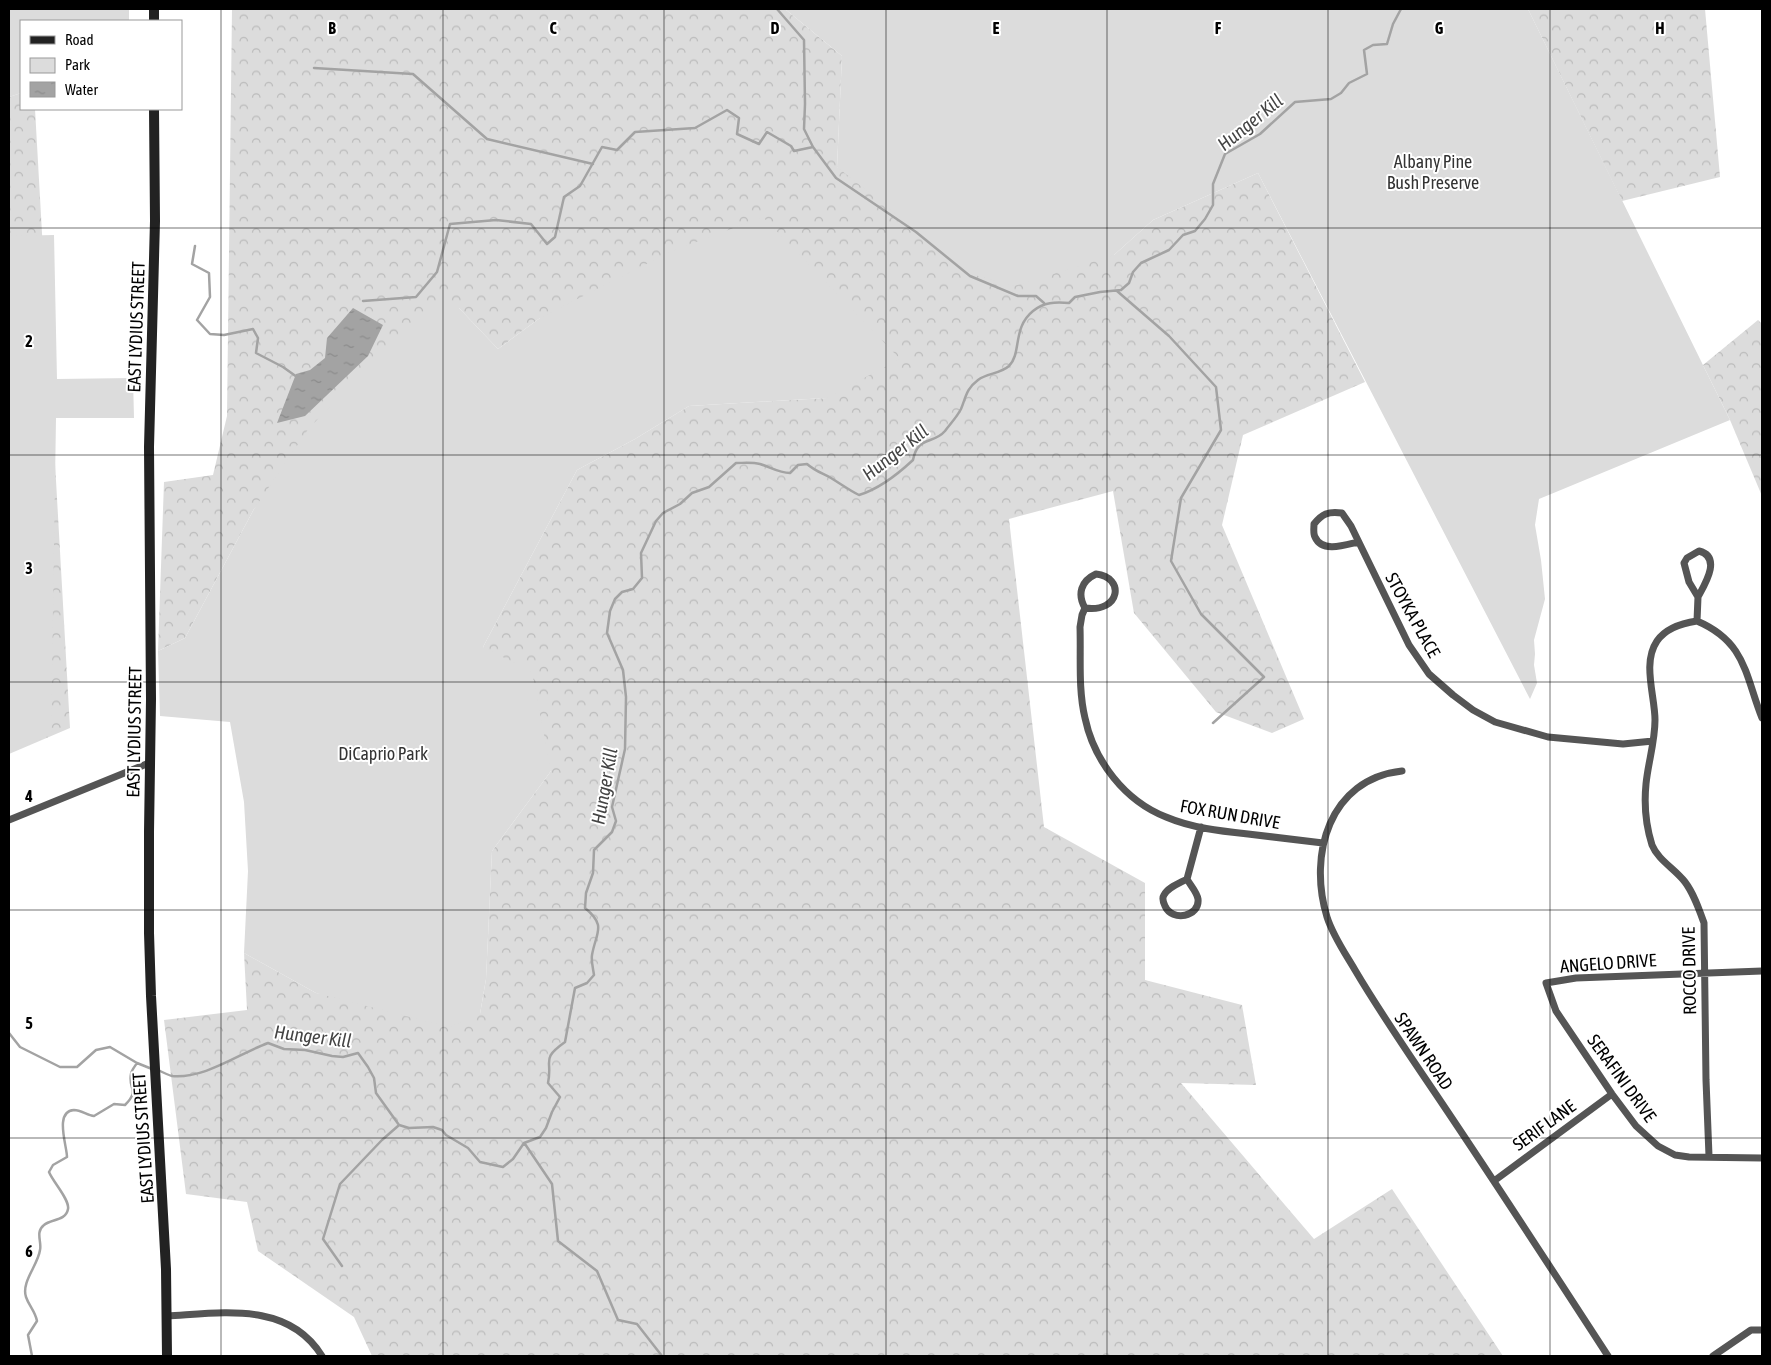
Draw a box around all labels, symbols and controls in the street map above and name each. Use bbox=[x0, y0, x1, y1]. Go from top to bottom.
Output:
text: B bbox=[328, 19, 336, 37]
text: C bbox=[549, 19, 557, 37]
text: D bbox=[771, 19, 780, 37]
text: E bbox=[993, 19, 1000, 37]
text: F bbox=[1215, 19, 1222, 37]
text: G bbox=[1435, 19, 1444, 37]
text: H bbox=[1655, 19, 1665, 37]
legend bbox=[20, 20, 182, 110]
text: Road bbox=[65, 31, 94, 48]
text: Park bbox=[65, 56, 90, 73]
text: Water bbox=[65, 81, 98, 98]
water label: Hunger Kill bbox=[1213, 89, 1287, 155]
park label: Albany Pine Bush Preserve bbox=[1387, 151, 1479, 193]
street label: EAST LYDIUS STREET bbox=[123, 261, 149, 393]
text: 2 bbox=[25, 332, 33, 350]
water label: Hunger Kill bbox=[858, 419, 932, 485]
text: 3 bbox=[25, 559, 33, 577]
street label: STOYKA PLACE bbox=[1381, 569, 1445, 661]
street label: EAST LYDIUS STREET bbox=[122, 666, 146, 798]
park label: DiCaprio Park bbox=[338, 743, 428, 764]
water label: Hunger Kill bbox=[586, 746, 622, 826]
text: 4 bbox=[24, 787, 33, 805]
street label: FOX RUN DRIVE bbox=[1178, 795, 1282, 833]
street label: ROCCO DRIVE bbox=[1678, 927, 1700, 1015]
street label: ANGELO DRIVE bbox=[1559, 949, 1657, 977]
street label: SPAWN ROAD bbox=[1391, 1008, 1457, 1094]
text: 5 bbox=[25, 1014, 33, 1032]
water label: Hunger Kill bbox=[273, 1020, 353, 1052]
street label: SERAFINI DRIVE bbox=[1583, 1030, 1661, 1126]
street label: EAST LYDIUS STREET bbox=[128, 1072, 158, 1204]
street label: SERIF LANE bbox=[1508, 1095, 1580, 1155]
text: 6 bbox=[25, 1242, 33, 1260]

